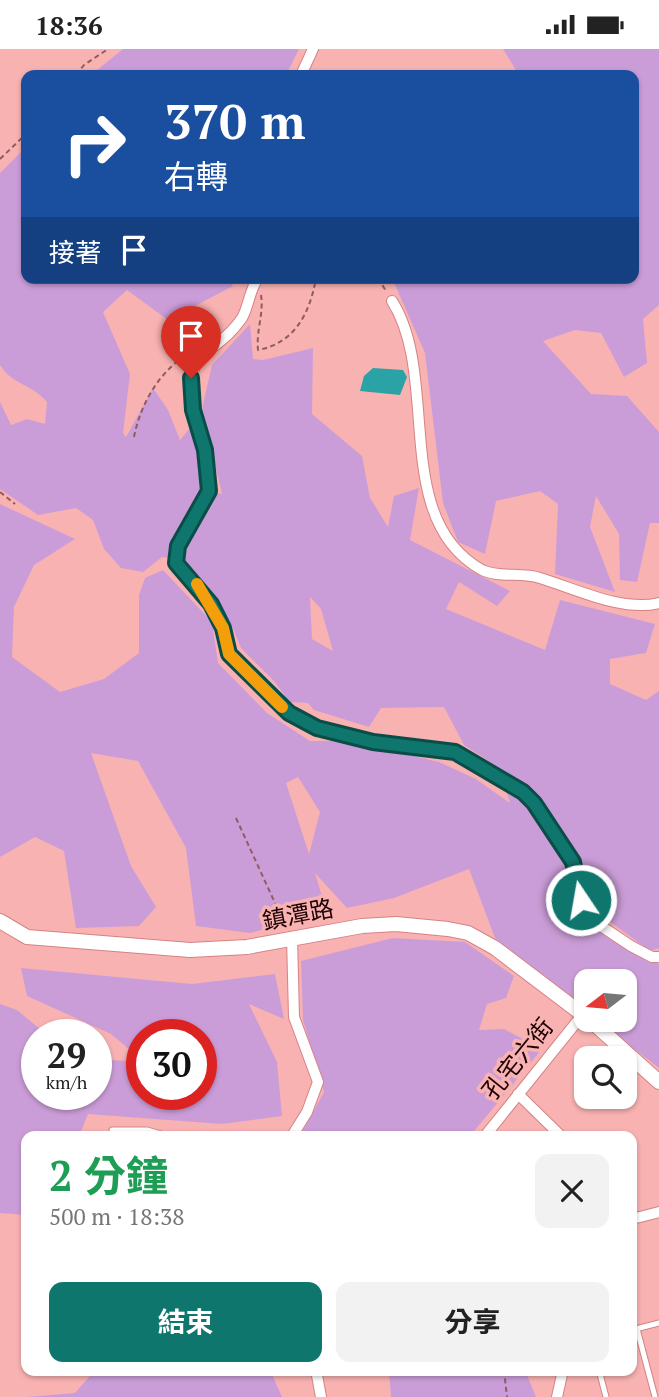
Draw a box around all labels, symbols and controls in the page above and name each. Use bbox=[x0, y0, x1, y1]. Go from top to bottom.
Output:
text: 18:36 bbox=[35, 8, 103, 42]
text: 370 m bbox=[164, 88, 306, 153]
icon: right bbox=[49, 98, 140, 189]
text: 右轉 bbox=[164, 155, 228, 197]
icon: arrive bbox=[115, 231, 153, 269]
text: 接著 bbox=[49, 235, 101, 269]
pin bbox=[161, 306, 221, 378]
icon: arrive bbox=[172, 317, 210, 355]
position arrow bbox=[544, 863, 618, 937]
street label: 鎮潭路 bbox=[259, 891, 336, 937]
north arrow bbox=[574, 969, 637, 1033]
map controls bbox=[574, 969, 637, 1109]
street label: 孔宅六街 bbox=[475, 1011, 560, 1106]
speed limit sign: 30 bbox=[126, 1019, 217, 1110]
text: 29 bbox=[47, 1032, 86, 1078]
button: search bbox=[574, 1046, 637, 1109]
text: km/h bbox=[46, 1070, 87, 1094]
text: 2 分鐘 bbox=[49, 1147, 168, 1203]
button: close bbox=[535, 1154, 609, 1228]
text: 500 m · 18:38 bbox=[49, 1201, 184, 1232]
button: 結束 bbox=[49, 1282, 322, 1362]
button: 分享 bbox=[336, 1282, 609, 1362]

